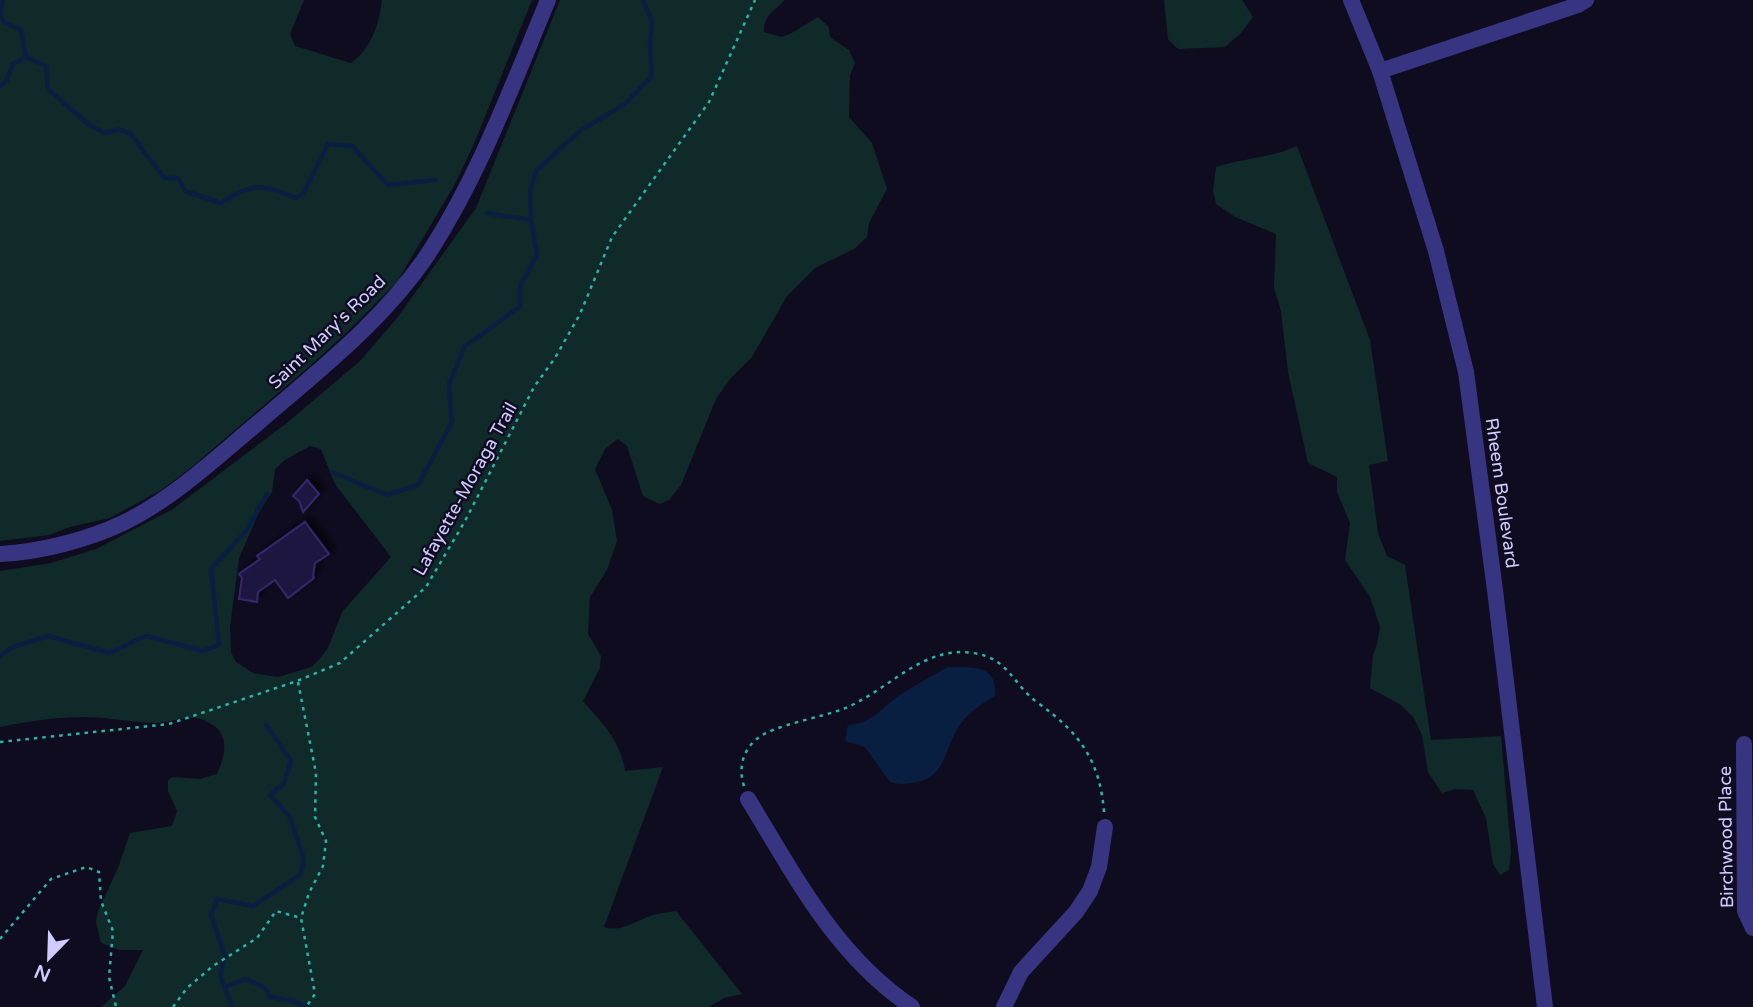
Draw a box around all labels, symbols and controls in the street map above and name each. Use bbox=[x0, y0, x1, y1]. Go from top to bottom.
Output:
street label: Saint Mary's Road bbox=[264, 270, 390, 394]
street label: Lafayette-Moraga Trail bbox=[408, 398, 522, 580]
street label: Rheem Boulevard bbox=[1481, 416, 1523, 570]
street label: Birchwood Place bbox=[1714, 766, 1738, 908]
north arrow bbox=[14, 923, 84, 993]
text: N bbox=[31, 960, 54, 986]

